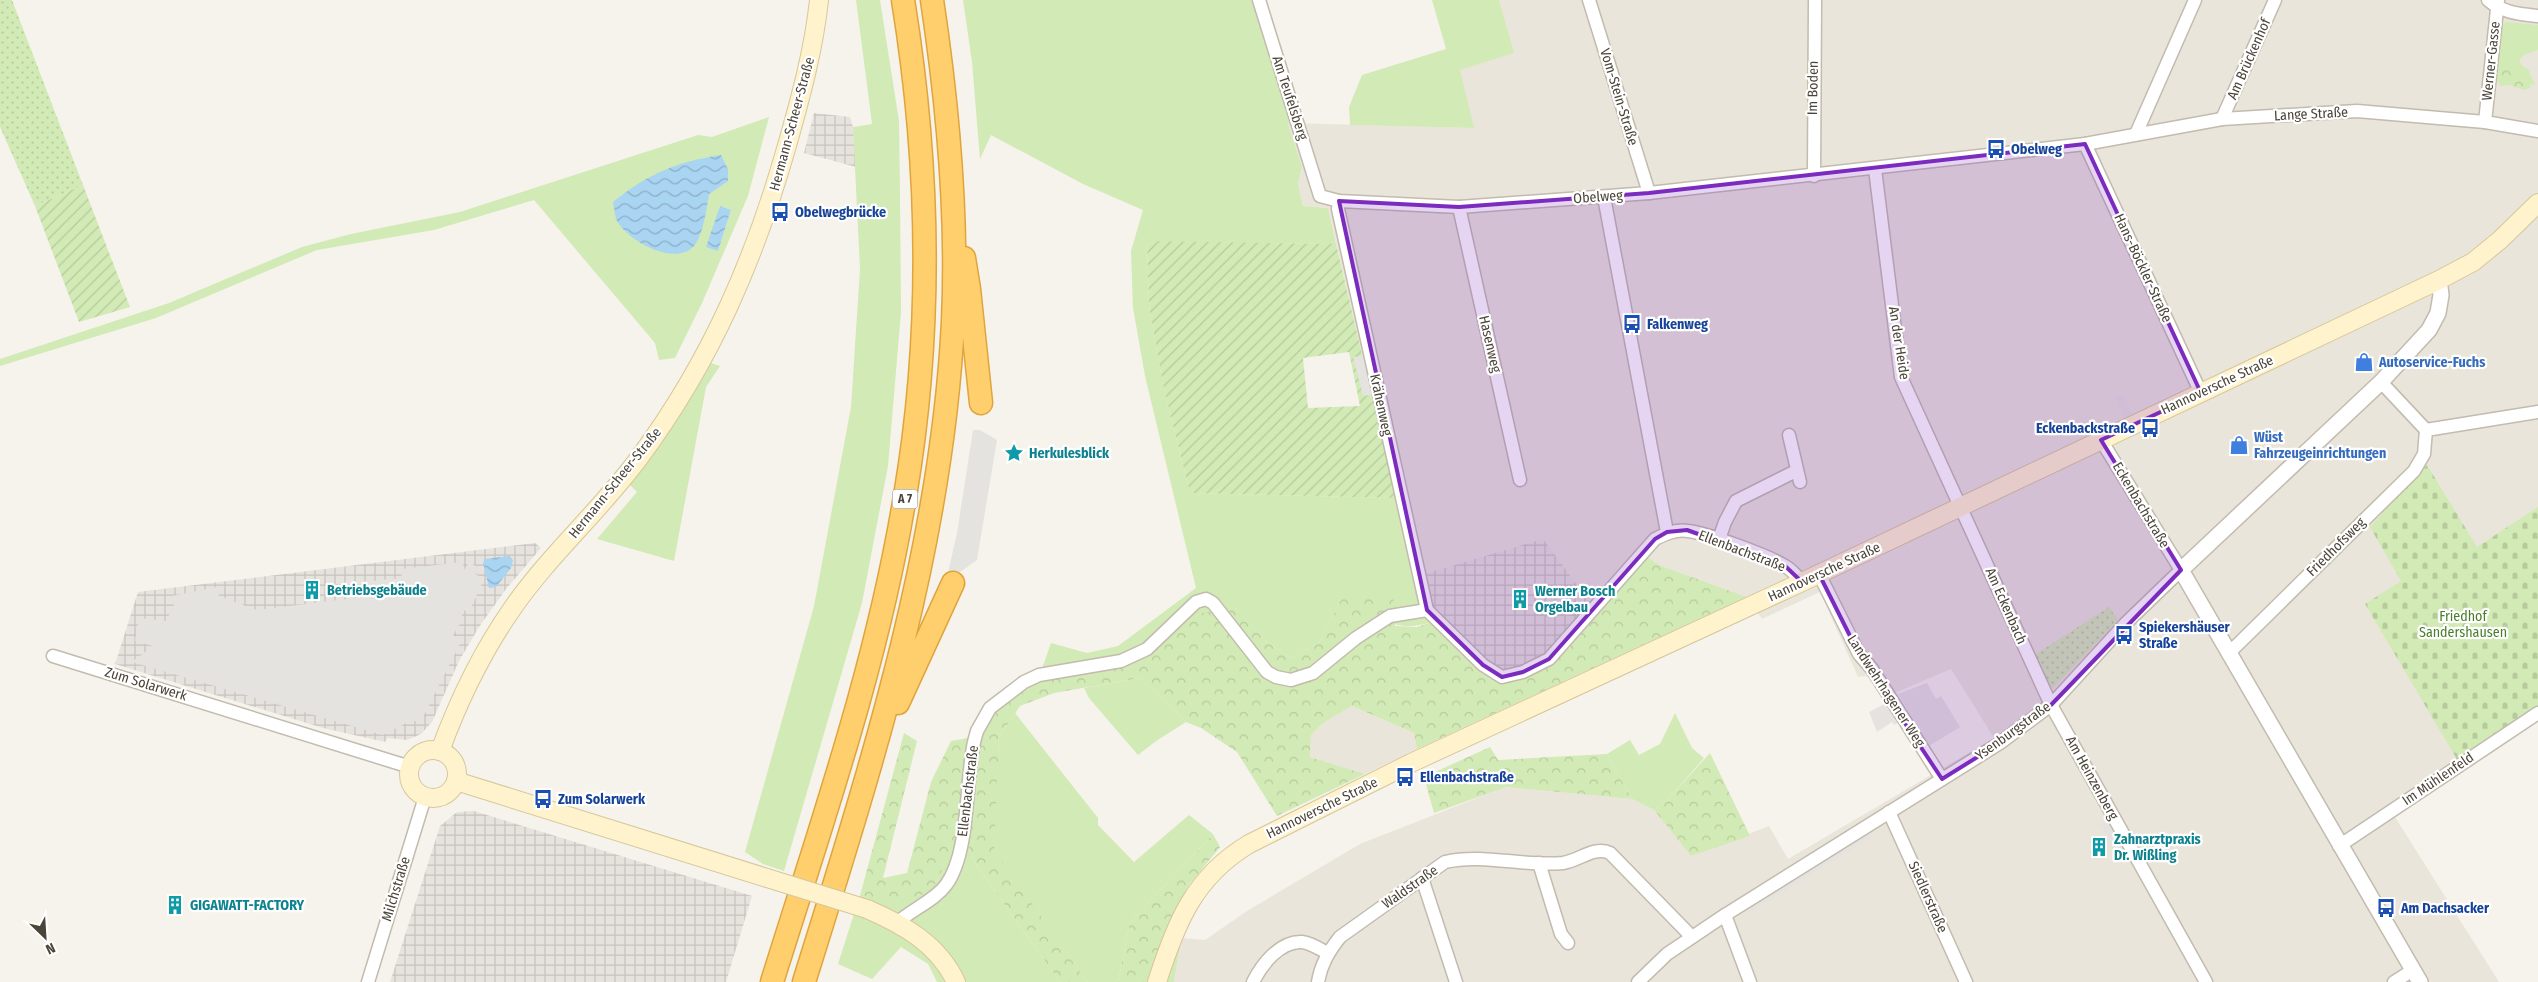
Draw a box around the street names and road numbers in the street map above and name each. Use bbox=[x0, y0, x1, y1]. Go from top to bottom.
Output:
street label: Am Brückenhof bbox=[2224, 14, 2275, 102]
street label: Werner-Gasse bbox=[2478, 20, 2504, 101]
street label: Vom-Stein-Straße bbox=[1596, 46, 1642, 148]
street label: Am Teufelsberg bbox=[1268, 54, 1312, 143]
street label: Hermann-Scheer-Straße bbox=[766, 55, 818, 193]
street label: Im Boden bbox=[1804, 61, 1822, 115]
street label: Lange Straße bbox=[2274, 104, 2349, 124]
street label: Obelweg bbox=[1573, 187, 1624, 207]
street label: Hans-Böckler-Straße bbox=[2110, 211, 2176, 325]
street label: An der Heide bbox=[1885, 305, 1913, 381]
street label: Hasenweg bbox=[1475, 314, 1505, 375]
street label: Hannoversche Straße bbox=[2158, 351, 2276, 418]
street label: Krähenweg bbox=[1366, 372, 1396, 438]
street label: Hermann-Scheer-Straße bbox=[565, 424, 665, 542]
street label: Eckenbachstraße bbox=[2109, 459, 2173, 551]
road number: A 7 bbox=[892, 489, 918, 508]
street label: Friedhofsweg bbox=[2303, 514, 2369, 580]
street label: Ellenbachstraße bbox=[1696, 527, 1788, 575]
street label: Hannoversche Straße bbox=[1765, 538, 1883, 605]
street label: Am Eckenbach bbox=[1982, 565, 2030, 647]
street label: Landwehrhagener Weg bbox=[1843, 632, 1929, 750]
street label: Zum Solarwerk bbox=[103, 663, 190, 705]
street label: Ysenburgstraße bbox=[1972, 698, 2054, 764]
street label: Am Heinzenberg bbox=[2062, 733, 2122, 823]
street label: Ellenbachstraße bbox=[954, 744, 982, 838]
street label: Im Mühlenfeld bbox=[2399, 749, 2477, 809]
street label: Hannoversche Straße bbox=[1263, 774, 1381, 842]
street label: Milchstraße bbox=[378, 855, 414, 923]
street label: Siedlerstraße bbox=[1905, 859, 1951, 935]
street label: Waldstraße bbox=[1379, 862, 1441, 912]

